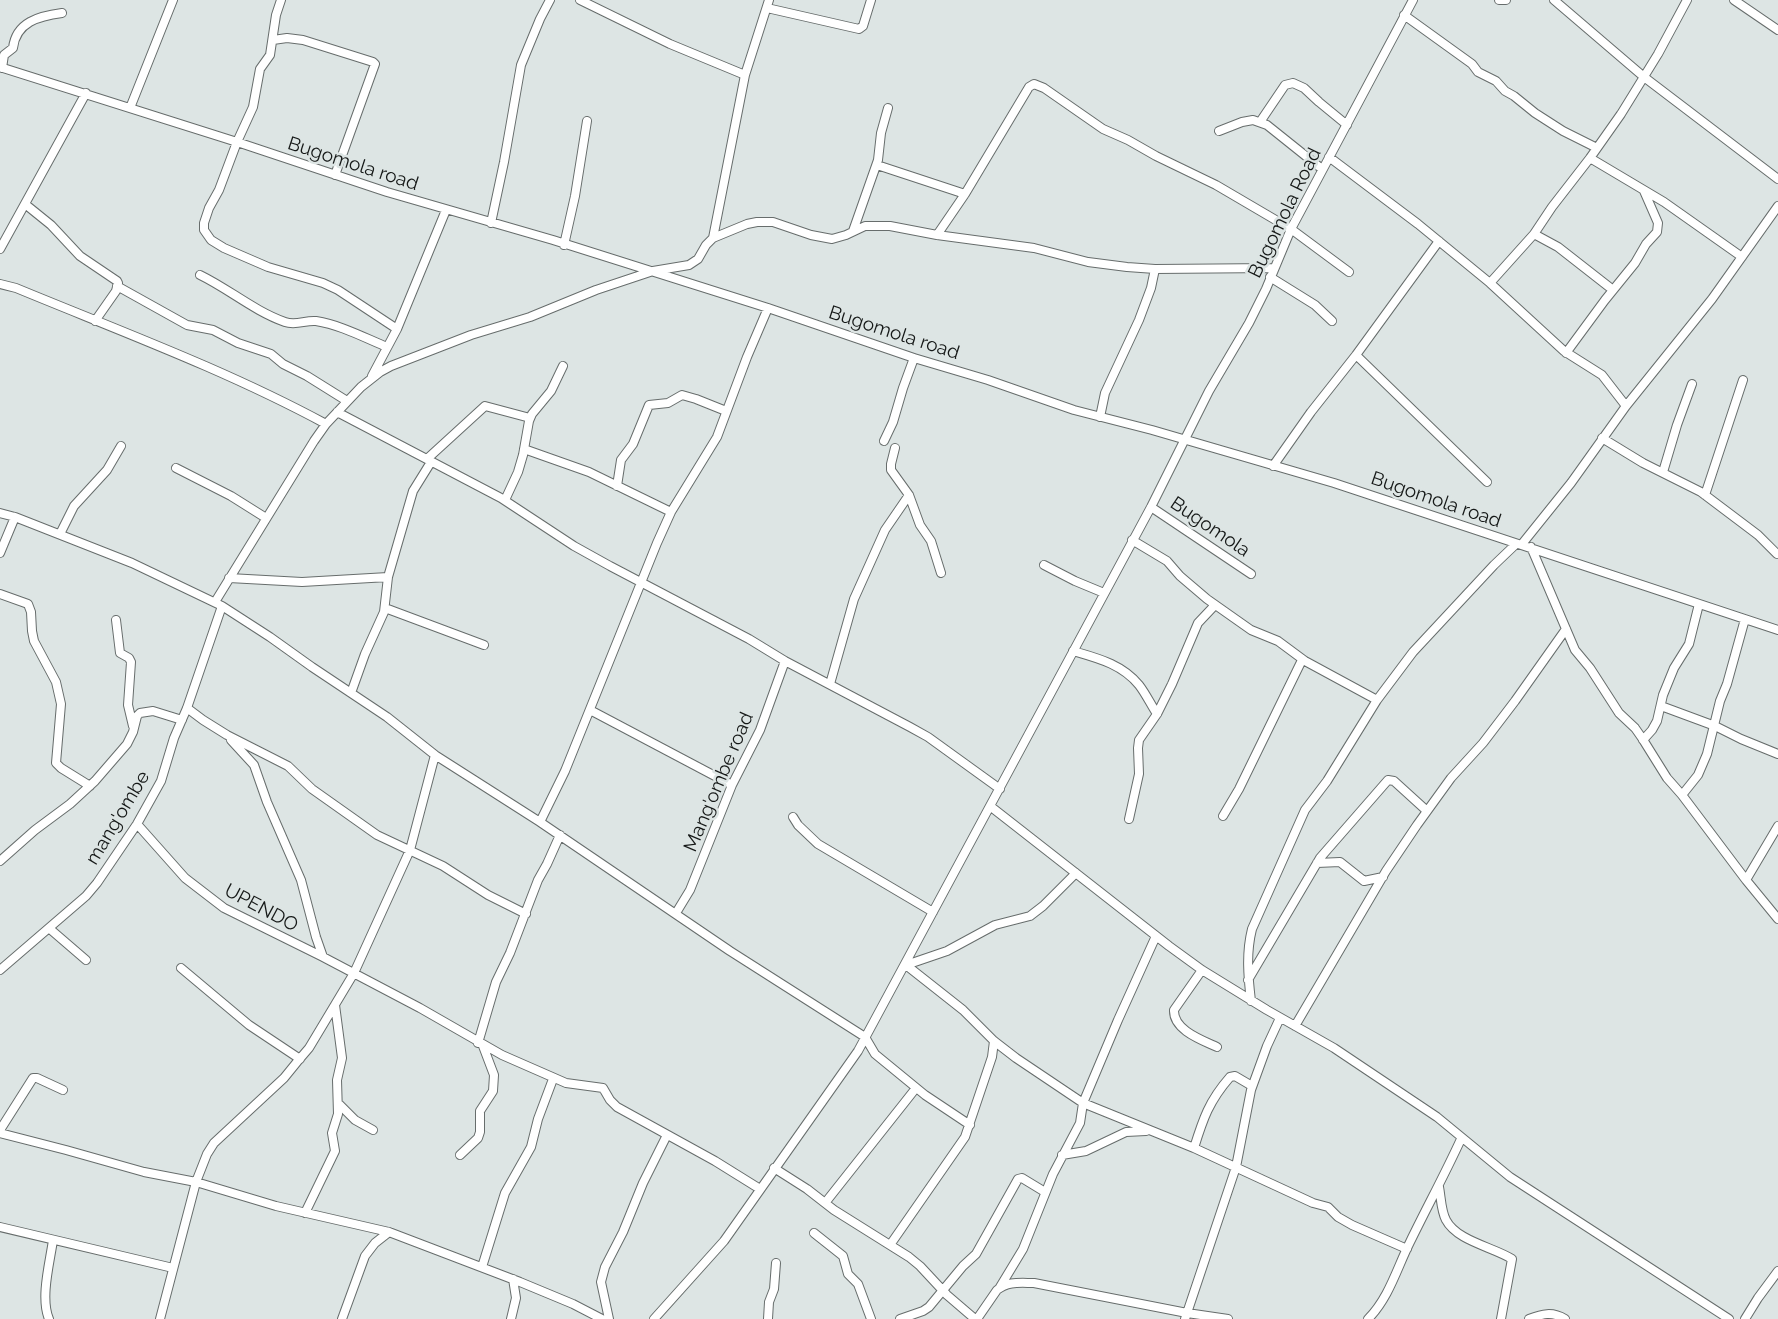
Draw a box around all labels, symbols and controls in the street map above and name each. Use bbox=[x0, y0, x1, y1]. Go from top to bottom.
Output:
street label: Bugomola road bbox=[285, 132, 421, 196]
street label: Bugomola Road bbox=[1244, 144, 1326, 282]
street label: Bugomola road bbox=[826, 301, 962, 365]
street label: Bugomola road bbox=[1368, 467, 1504, 533]
street label: Bugomola bbox=[1166, 492, 1254, 562]
street label: Mang'ombe road bbox=[679, 709, 759, 855]
street label: mang'ombe bbox=[81, 767, 155, 869]
street label: UPENDO bbox=[220, 879, 302, 937]

